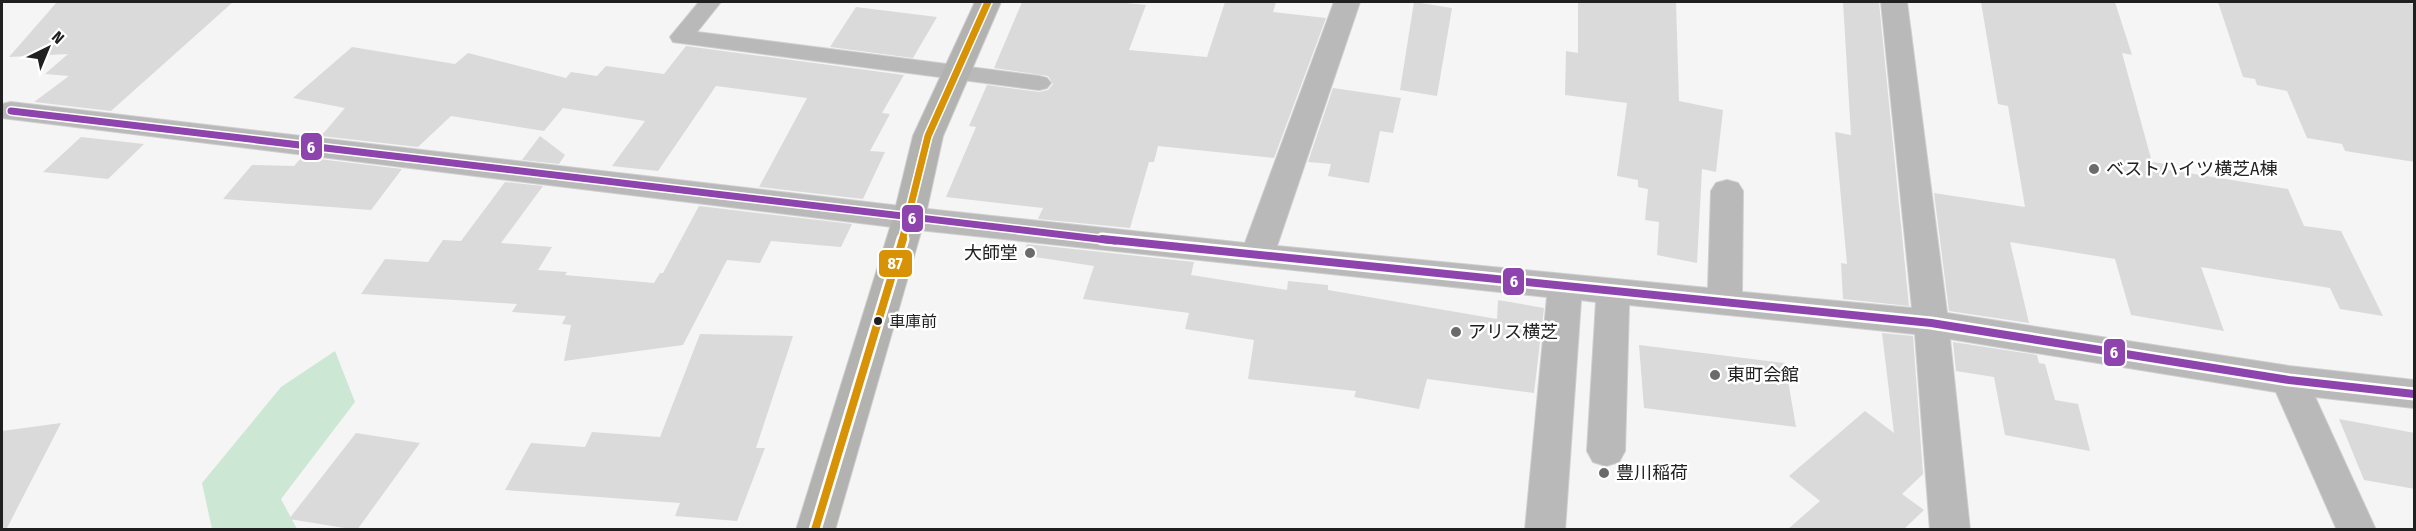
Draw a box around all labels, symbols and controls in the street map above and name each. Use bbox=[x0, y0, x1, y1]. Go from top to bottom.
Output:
north arrow bbox=[18, 18, 78, 78]
text: N bbox=[48, 27, 68, 48]
line badge: 6 bbox=[300, 132, 323, 161]
text: 6 bbox=[307, 138, 315, 157]
place label: ベストハイツ横芝A棟 bbox=[2106, 158, 2277, 180]
marker: ベストハイツ横芝A棟 bbox=[2087, 162, 2101, 176]
line badge: 6 bbox=[901, 204, 924, 233]
text: 6 bbox=[908, 209, 916, 228]
place label: 大師堂 bbox=[964, 242, 1018, 264]
marker: 大師堂 bbox=[1023, 246, 1037, 260]
line badge: 87 bbox=[878, 249, 913, 278]
text: 87 bbox=[887, 254, 903, 273]
line badge: 6 bbox=[1502, 267, 1525, 296]
text: 6 bbox=[1510, 272, 1518, 291]
place label: 車庫前 bbox=[889, 312, 937, 331]
marker: 車庫前 bbox=[872, 315, 884, 327]
place label: アリス横芝 bbox=[1468, 321, 1558, 343]
marker: アリス横芝 bbox=[1449, 325, 1463, 339]
line badge: 6 bbox=[2103, 338, 2126, 367]
text: 6 bbox=[2110, 343, 2118, 362]
place label: 東町会館 bbox=[1727, 364, 1799, 386]
marker: 東町会館 bbox=[1708, 368, 1722, 382]
place label: 豊川稲荷 bbox=[1616, 462, 1688, 484]
marker: 豊川稲荷 bbox=[1597, 466, 1611, 480]

